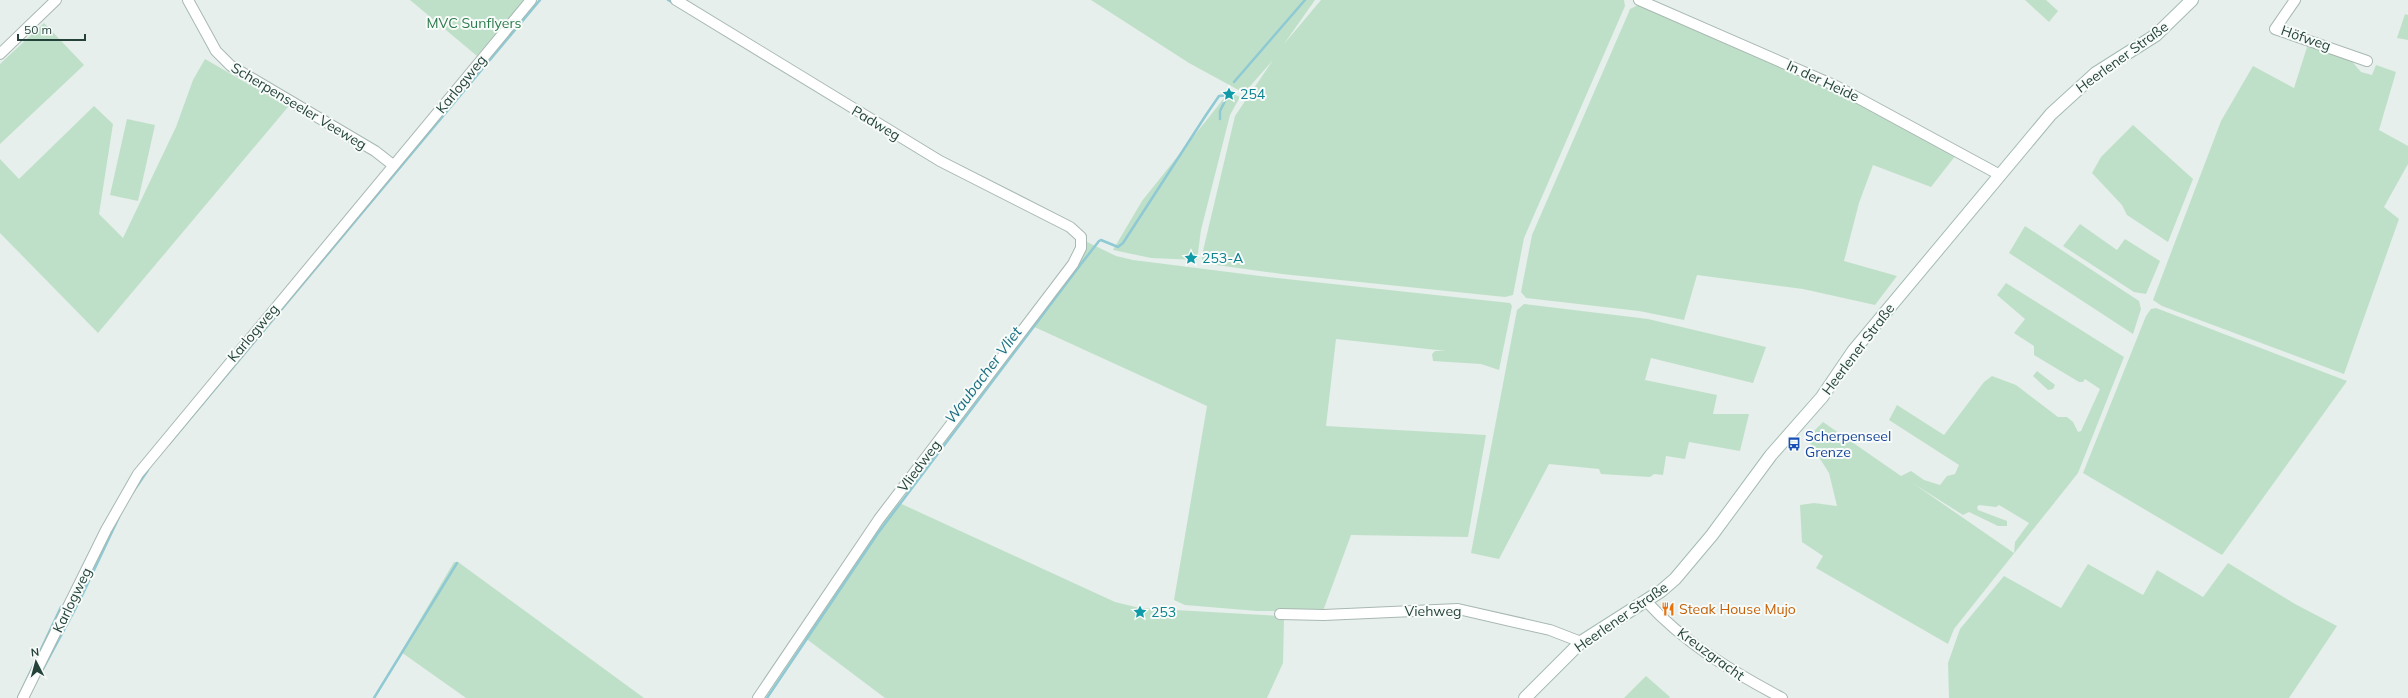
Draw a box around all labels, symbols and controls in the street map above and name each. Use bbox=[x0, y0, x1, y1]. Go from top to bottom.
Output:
park label: MVC Sunflyers bbox=[427, 14, 521, 32]
scale bar bbox=[18, 16, 85, 42]
street label: Heerlener Straße bbox=[2072, 17, 2172, 97]
street label: Höfweg bbox=[2279, 21, 2333, 55]
text: 50 m bbox=[24, 22, 52, 37]
street label: Karlogweg bbox=[432, 51, 490, 117]
street label: In der Heide bbox=[1784, 56, 1862, 106]
street label: Scherpenseeler Veeweg bbox=[228, 58, 370, 154]
place label: 254 bbox=[1240, 85, 1266, 103]
place icon: 254 bbox=[1221, 86, 1237, 102]
street label: Padweg bbox=[848, 101, 904, 145]
place label: 253-A bbox=[1202, 249, 1244, 267]
place icon: 253-A bbox=[1183, 250, 1199, 266]
street label: Karlogweg bbox=[224, 300, 282, 366]
street label: Heerlener Straße bbox=[1818, 300, 1898, 398]
water label: Waubacher Vliet bbox=[940, 322, 1026, 427]
place label: Scherpenseel Grenze bbox=[1805, 427, 1891, 461]
street label: Vliedweg bbox=[894, 436, 944, 496]
bus stop icon: Scherpenseel Grenze bbox=[1786, 436, 1802, 452]
street label: Karlogweg bbox=[49, 564, 95, 636]
street label: Heerlener Straße bbox=[1571, 578, 1671, 656]
place label: Steak House Mujo bbox=[1679, 600, 1796, 618]
restaurant icon: Steak House Mujo bbox=[1660, 601, 1676, 617]
street label: Viehweg bbox=[1405, 602, 1461, 620]
place label: 253 bbox=[1151, 603, 1176, 621]
place icon: 253 bbox=[1132, 604, 1148, 620]
street label: Kreuzgracht bbox=[1674, 624, 1748, 684]
north arrow bbox=[16, 642, 56, 682]
text: N bbox=[30, 645, 40, 659]

